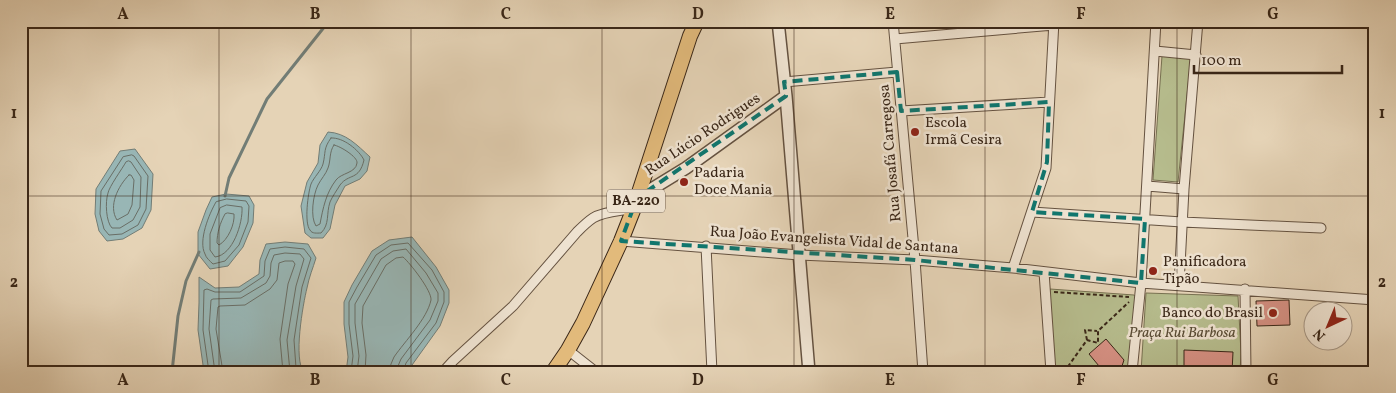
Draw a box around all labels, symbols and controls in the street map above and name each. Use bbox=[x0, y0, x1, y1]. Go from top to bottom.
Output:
text: A bbox=[117, 4, 129, 26]
text: B bbox=[310, 4, 321, 26]
text: C bbox=[501, 4, 511, 26]
text: D bbox=[692, 4, 704, 26]
text: E bbox=[885, 4, 895, 26]
text: F bbox=[1076, 4, 1086, 26]
text: G bbox=[1267, 4, 1279, 26]
scale bar bbox=[1194, 42, 1341, 74]
text: 100 m bbox=[1201, 51, 1241, 72]
street label: Rua Josafá Carregosa bbox=[875, 83, 907, 223]
street label: Rua Lúcio Rodrigues bbox=[641, 89, 765, 181]
text: 1 bbox=[11, 103, 17, 125]
text: 1 bbox=[1379, 103, 1385, 125]
place label: Escola Irmã Cesira bbox=[925, 113, 1002, 151]
marker: Escola Irmã Cesira bbox=[909, 126, 921, 138]
place label: Padaria Doce Mania bbox=[694, 163, 772, 201]
marker: Padaria Doce Mania bbox=[678, 176, 690, 188]
road number: BA-220 bbox=[607, 190, 665, 212]
street label: Rua João Evangelista Vidal de Santana bbox=[709, 222, 959, 260]
place label: Panificadora Tipão bbox=[1163, 252, 1246, 290]
marker: Panificadora Tipão bbox=[1147, 265, 1159, 277]
text: 2 bbox=[10, 272, 18, 294]
text: 2 bbox=[1378, 272, 1386, 294]
north arrow bbox=[1304, 300, 1354, 350]
place label: Banco do Brasil bbox=[1162, 303, 1263, 324]
marker: Banco do Brasil bbox=[1267, 307, 1279, 319]
park label: Praça Rui Barbosa bbox=[1129, 323, 1236, 344]
text: N bbox=[1310, 324, 1330, 345]
text: A bbox=[117, 370, 129, 392]
text: B bbox=[310, 370, 321, 392]
text: C bbox=[501, 370, 511, 392]
text: D bbox=[692, 370, 704, 392]
text: E bbox=[885, 370, 895, 392]
text: F bbox=[1076, 370, 1086, 392]
text: G bbox=[1267, 370, 1279, 392]

